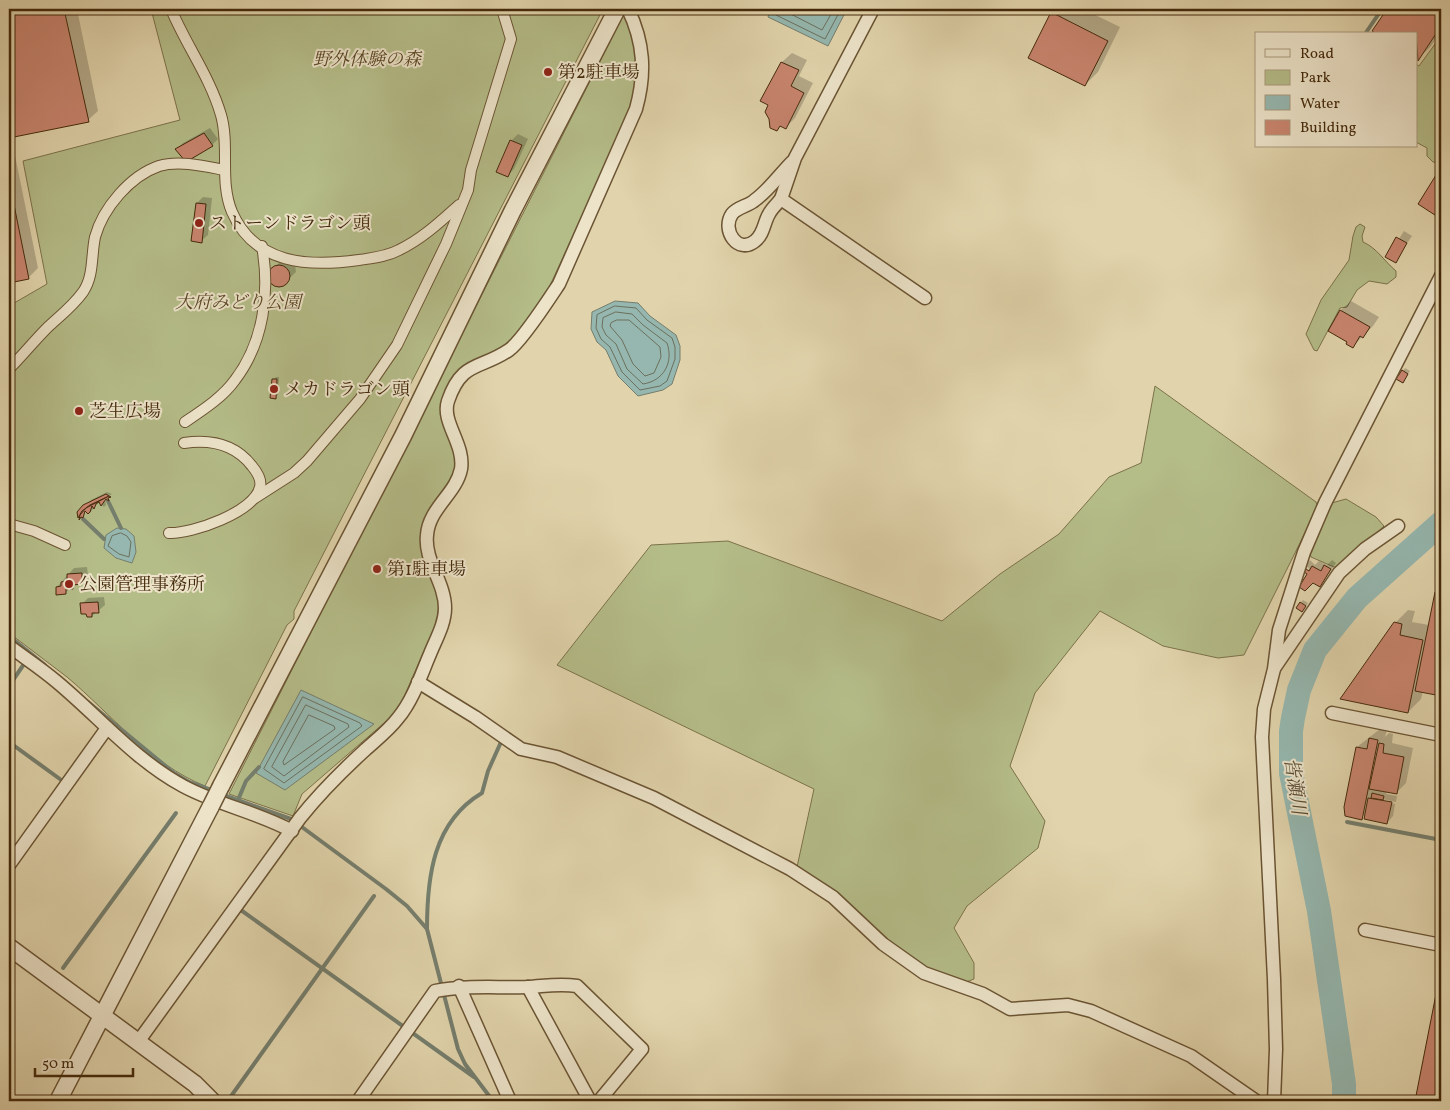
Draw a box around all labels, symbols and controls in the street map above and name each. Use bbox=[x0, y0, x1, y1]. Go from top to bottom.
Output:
legend bbox=[1255, 32, 1418, 148]
text: Road bbox=[1300, 44, 1334, 65]
park label: 野外体験の森 bbox=[313, 48, 423, 73]
place label: 第2駐車場 bbox=[558, 61, 640, 86]
marker: 第2駐車場 bbox=[542, 66, 554, 78]
text: Park bbox=[1300, 68, 1331, 89]
text: Water bbox=[1300, 94, 1340, 115]
text: Building bbox=[1300, 118, 1357, 139]
place label: ストーンドラゴン頭 bbox=[209, 212, 371, 237]
marker: ストーンドラゴン頭 bbox=[193, 217, 205, 229]
park label: 大府みどり公園 bbox=[175, 291, 304, 316]
place label: メカドラゴン頭 bbox=[284, 378, 410, 403]
marker: メカドラゴン頭 bbox=[268, 383, 280, 395]
place label: 芝生広場 bbox=[89, 400, 161, 425]
marker: 芝生広場 bbox=[73, 405, 85, 417]
place label: 第1駐車場 bbox=[387, 558, 466, 583]
marker: 第1駐車場 bbox=[371, 563, 383, 575]
place label: 公園管理事務所 bbox=[79, 573, 205, 598]
marker: 公園管理事務所 bbox=[63, 578, 75, 590]
water label: 皆瀬川 bbox=[1277, 756, 1311, 818]
scale bar bbox=[35, 1045, 132, 1077]
text: 50 m bbox=[42, 1054, 74, 1075]

